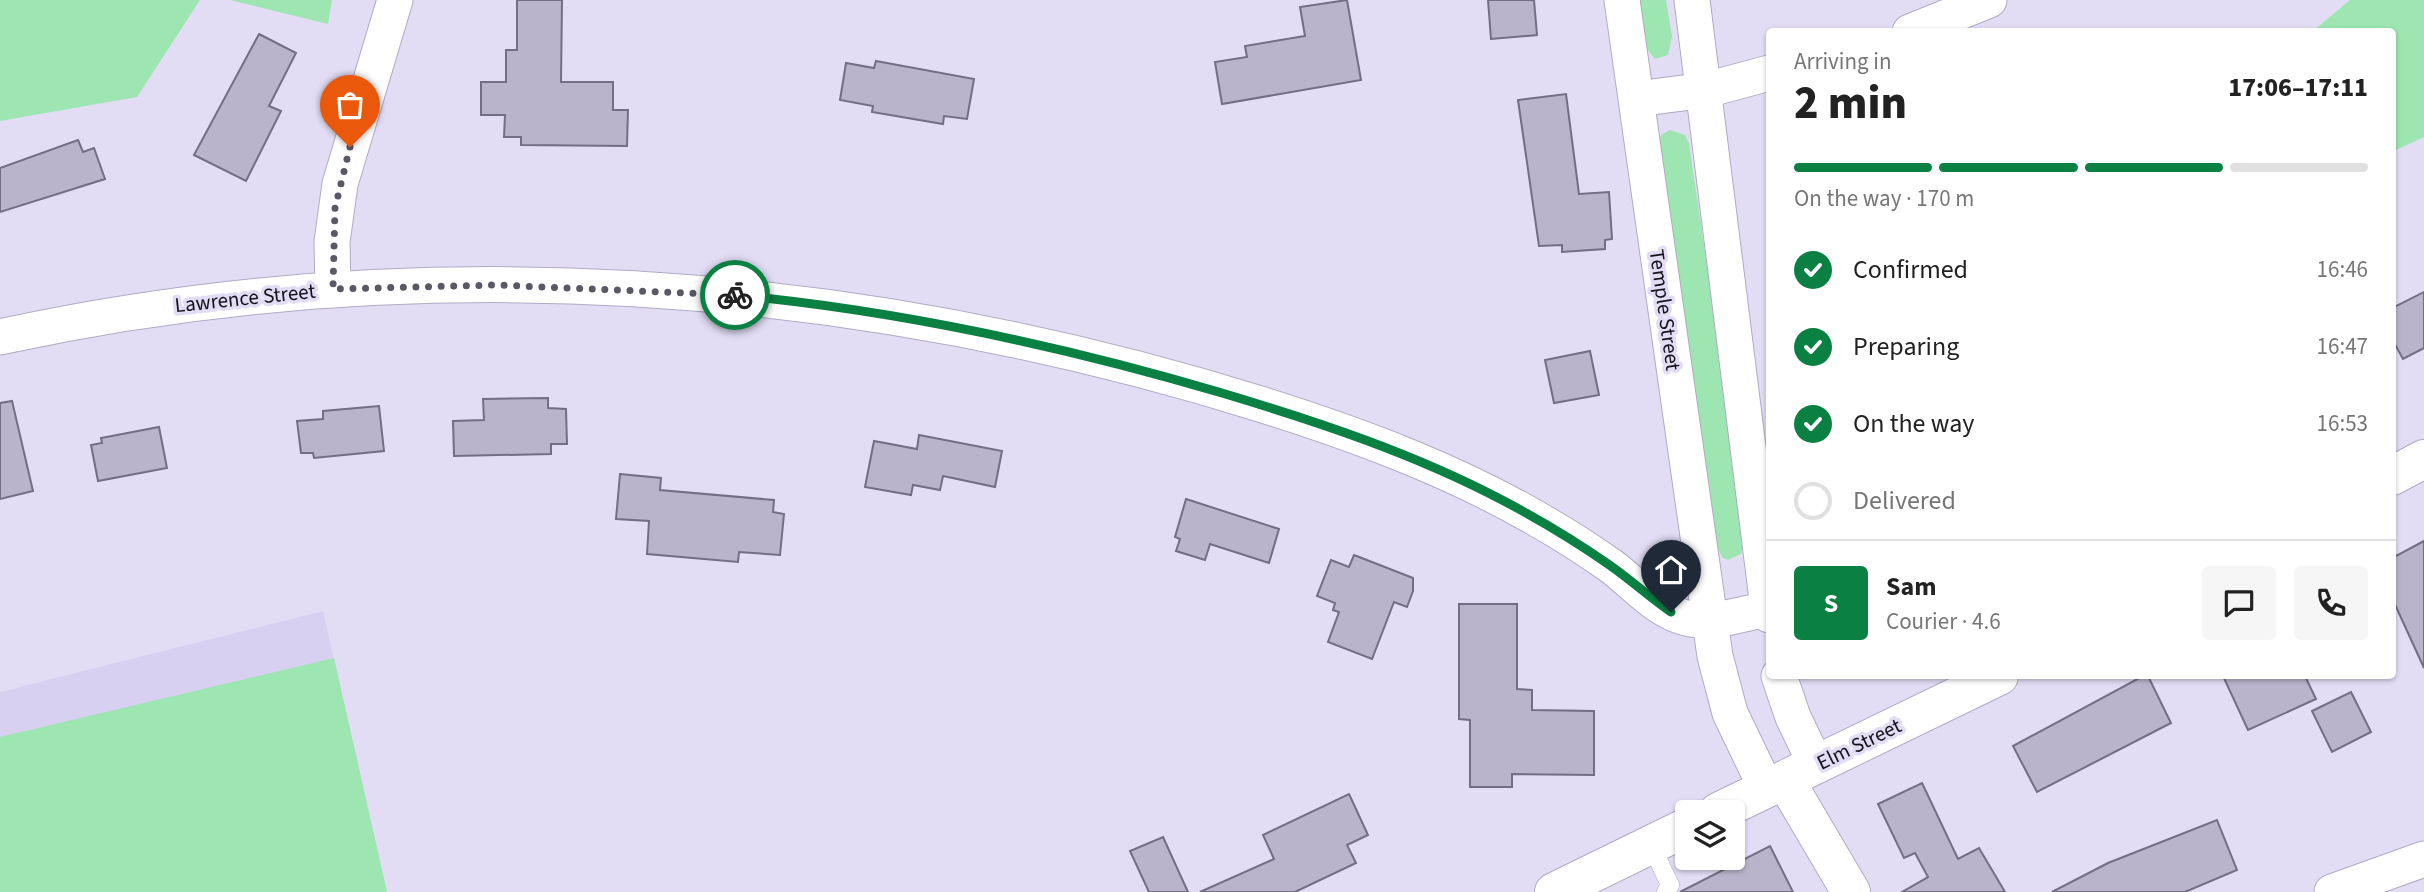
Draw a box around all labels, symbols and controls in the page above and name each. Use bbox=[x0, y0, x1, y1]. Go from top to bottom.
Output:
text: Arriving in bbox=[1794, 45, 1892, 78]
text: 17:06–17:11 bbox=[2228, 69, 2368, 106]
text: 2 min bbox=[1794, 71, 1907, 136]
pin bbox=[320, 75, 380, 147]
icon: bag bbox=[331, 86, 369, 124]
text: On the way · 170 m bbox=[1794, 182, 1974, 215]
street label: Temple Street bbox=[1642, 248, 1688, 372]
icon: check bbox=[1794, 251, 1832, 289]
text: Confirmed bbox=[1853, 251, 1968, 288]
text: 16:46 bbox=[2317, 253, 2368, 286]
courier bbox=[700, 260, 770, 330]
street label: Lawrence Street bbox=[173, 276, 317, 320]
icon: bike bbox=[716, 276, 754, 314]
icon: check bbox=[1794, 328, 1832, 366]
text: Preparing bbox=[1853, 328, 1959, 365]
text: 16:47 bbox=[2317, 330, 2368, 363]
icon: check bbox=[1794, 405, 1832, 443]
text: On the way bbox=[1853, 405, 1974, 442]
text: 16:53 bbox=[2317, 407, 2368, 440]
text: Delivered bbox=[1853, 482, 1956, 519]
pin bbox=[1641, 540, 1701, 612]
icon: home bbox=[1652, 551, 1690, 589]
button: chat bbox=[2202, 566, 2276, 640]
button: phone bbox=[2294, 566, 2368, 640]
text: Sam bbox=[1886, 568, 1936, 605]
text: S bbox=[1824, 585, 1838, 622]
text: Courier · 4.6 bbox=[1886, 605, 2001, 638]
street label: Elm Street bbox=[1812, 711, 1906, 777]
map controls bbox=[1675, 800, 1745, 870]
button: layers bbox=[1675, 800, 1745, 870]

